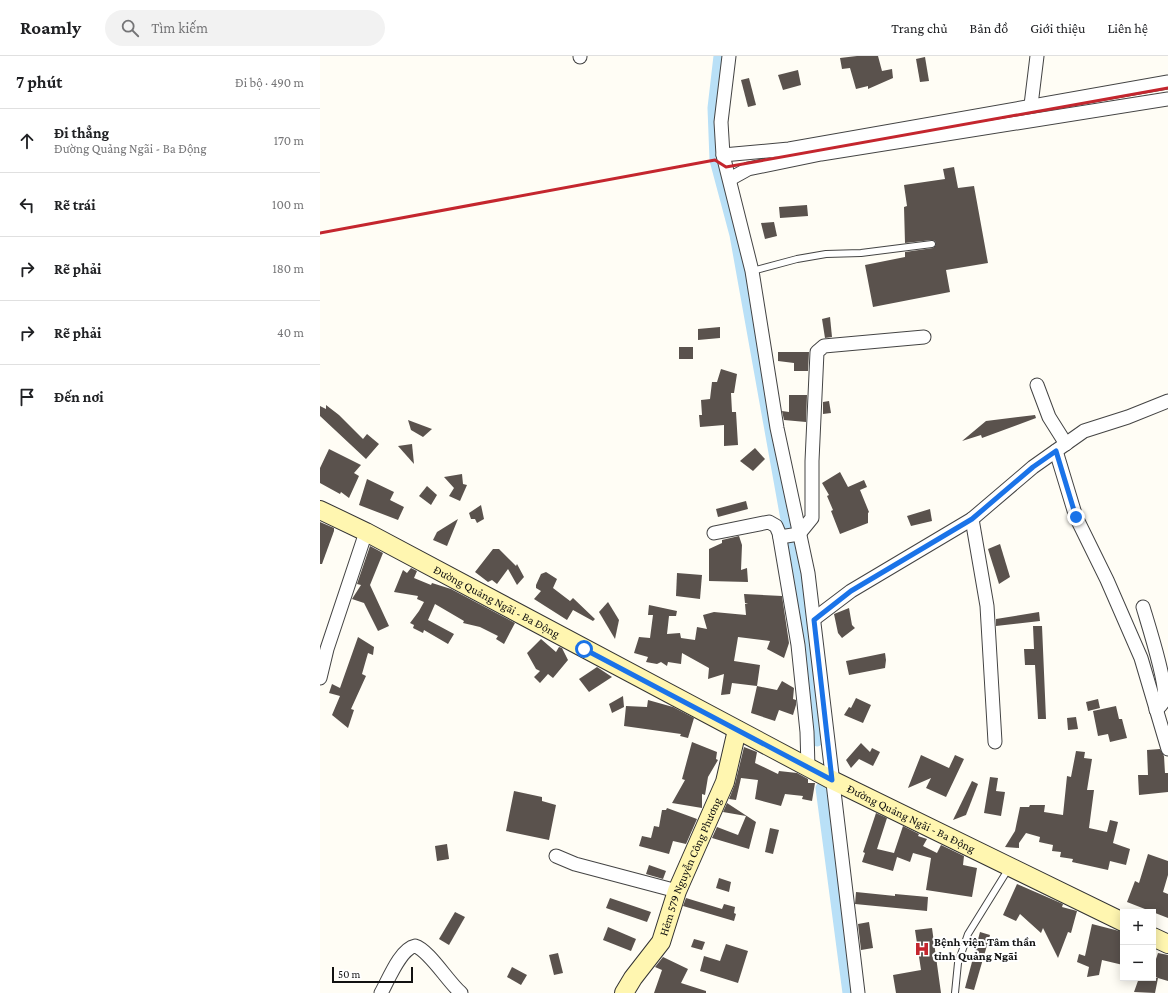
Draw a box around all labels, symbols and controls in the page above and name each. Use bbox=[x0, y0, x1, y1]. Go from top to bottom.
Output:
search box bbox=[105, 10, 385, 46]
text: Roamly bbox=[20, 17, 81, 38]
icon: search bbox=[119, 17, 141, 39]
text: Tìm kiếm bbox=[151, 20, 208, 36]
text: Trang chủ bbox=[891, 20, 948, 36]
text: Bản đồ bbox=[970, 20, 1008, 36]
text: Giới thiệu bbox=[1030, 20, 1085, 36]
text: Liên hệ bbox=[1107, 20, 1148, 36]
text: 7 phút bbox=[16, 73, 62, 92]
text: Đi bộ · 490 m bbox=[235, 75, 304, 90]
text: Đi thẳng bbox=[54, 125, 109, 141]
icon: ahead bbox=[16, 130, 38, 152]
text: 170 m bbox=[274, 133, 304, 148]
text: Đường Quảng Ngãi - Ba Động bbox=[54, 141, 207, 156]
icon: left bbox=[16, 194, 38, 216]
text: Rẽ trái bbox=[54, 197, 96, 213]
text: 100 m bbox=[272, 197, 304, 212]
icon: right bbox=[16, 258, 38, 280]
text: Rẽ phải bbox=[54, 261, 101, 277]
text: 180 m bbox=[272, 261, 304, 276]
icon: right bbox=[16, 322, 38, 344]
text: Rẽ phải bbox=[54, 325, 101, 341]
text: 40 m bbox=[277, 325, 304, 340]
icon: arrive bbox=[16, 386, 38, 408]
text: Đến nơi bbox=[54, 389, 104, 405]
route end bbox=[1067, 508, 1085, 526]
street label: Đường Quảng Ngãi - Ba Động bbox=[431, 562, 562, 641]
route start bbox=[575, 640, 593, 658]
street label: Đường Quảng Ngãi - Ba Động bbox=[845, 781, 978, 856]
street label: Hẻm 579 Nguyễn Công Phương bbox=[656, 795, 724, 938]
map controls bbox=[1120, 909, 1156, 981]
button: + bbox=[1120, 909, 1156, 945]
place label: Bệnh viện Tâm thần tỉnh Quảng Ngãi bbox=[934, 935, 1036, 963]
hospital icon: Bệnh viện Tâm thần tỉnh Quảng Ngãi bbox=[913, 940, 931, 958]
button: − bbox=[1120, 945, 1156, 981]
scale bar bbox=[332, 965, 413, 984]
text: 50 m bbox=[338, 968, 360, 980]

